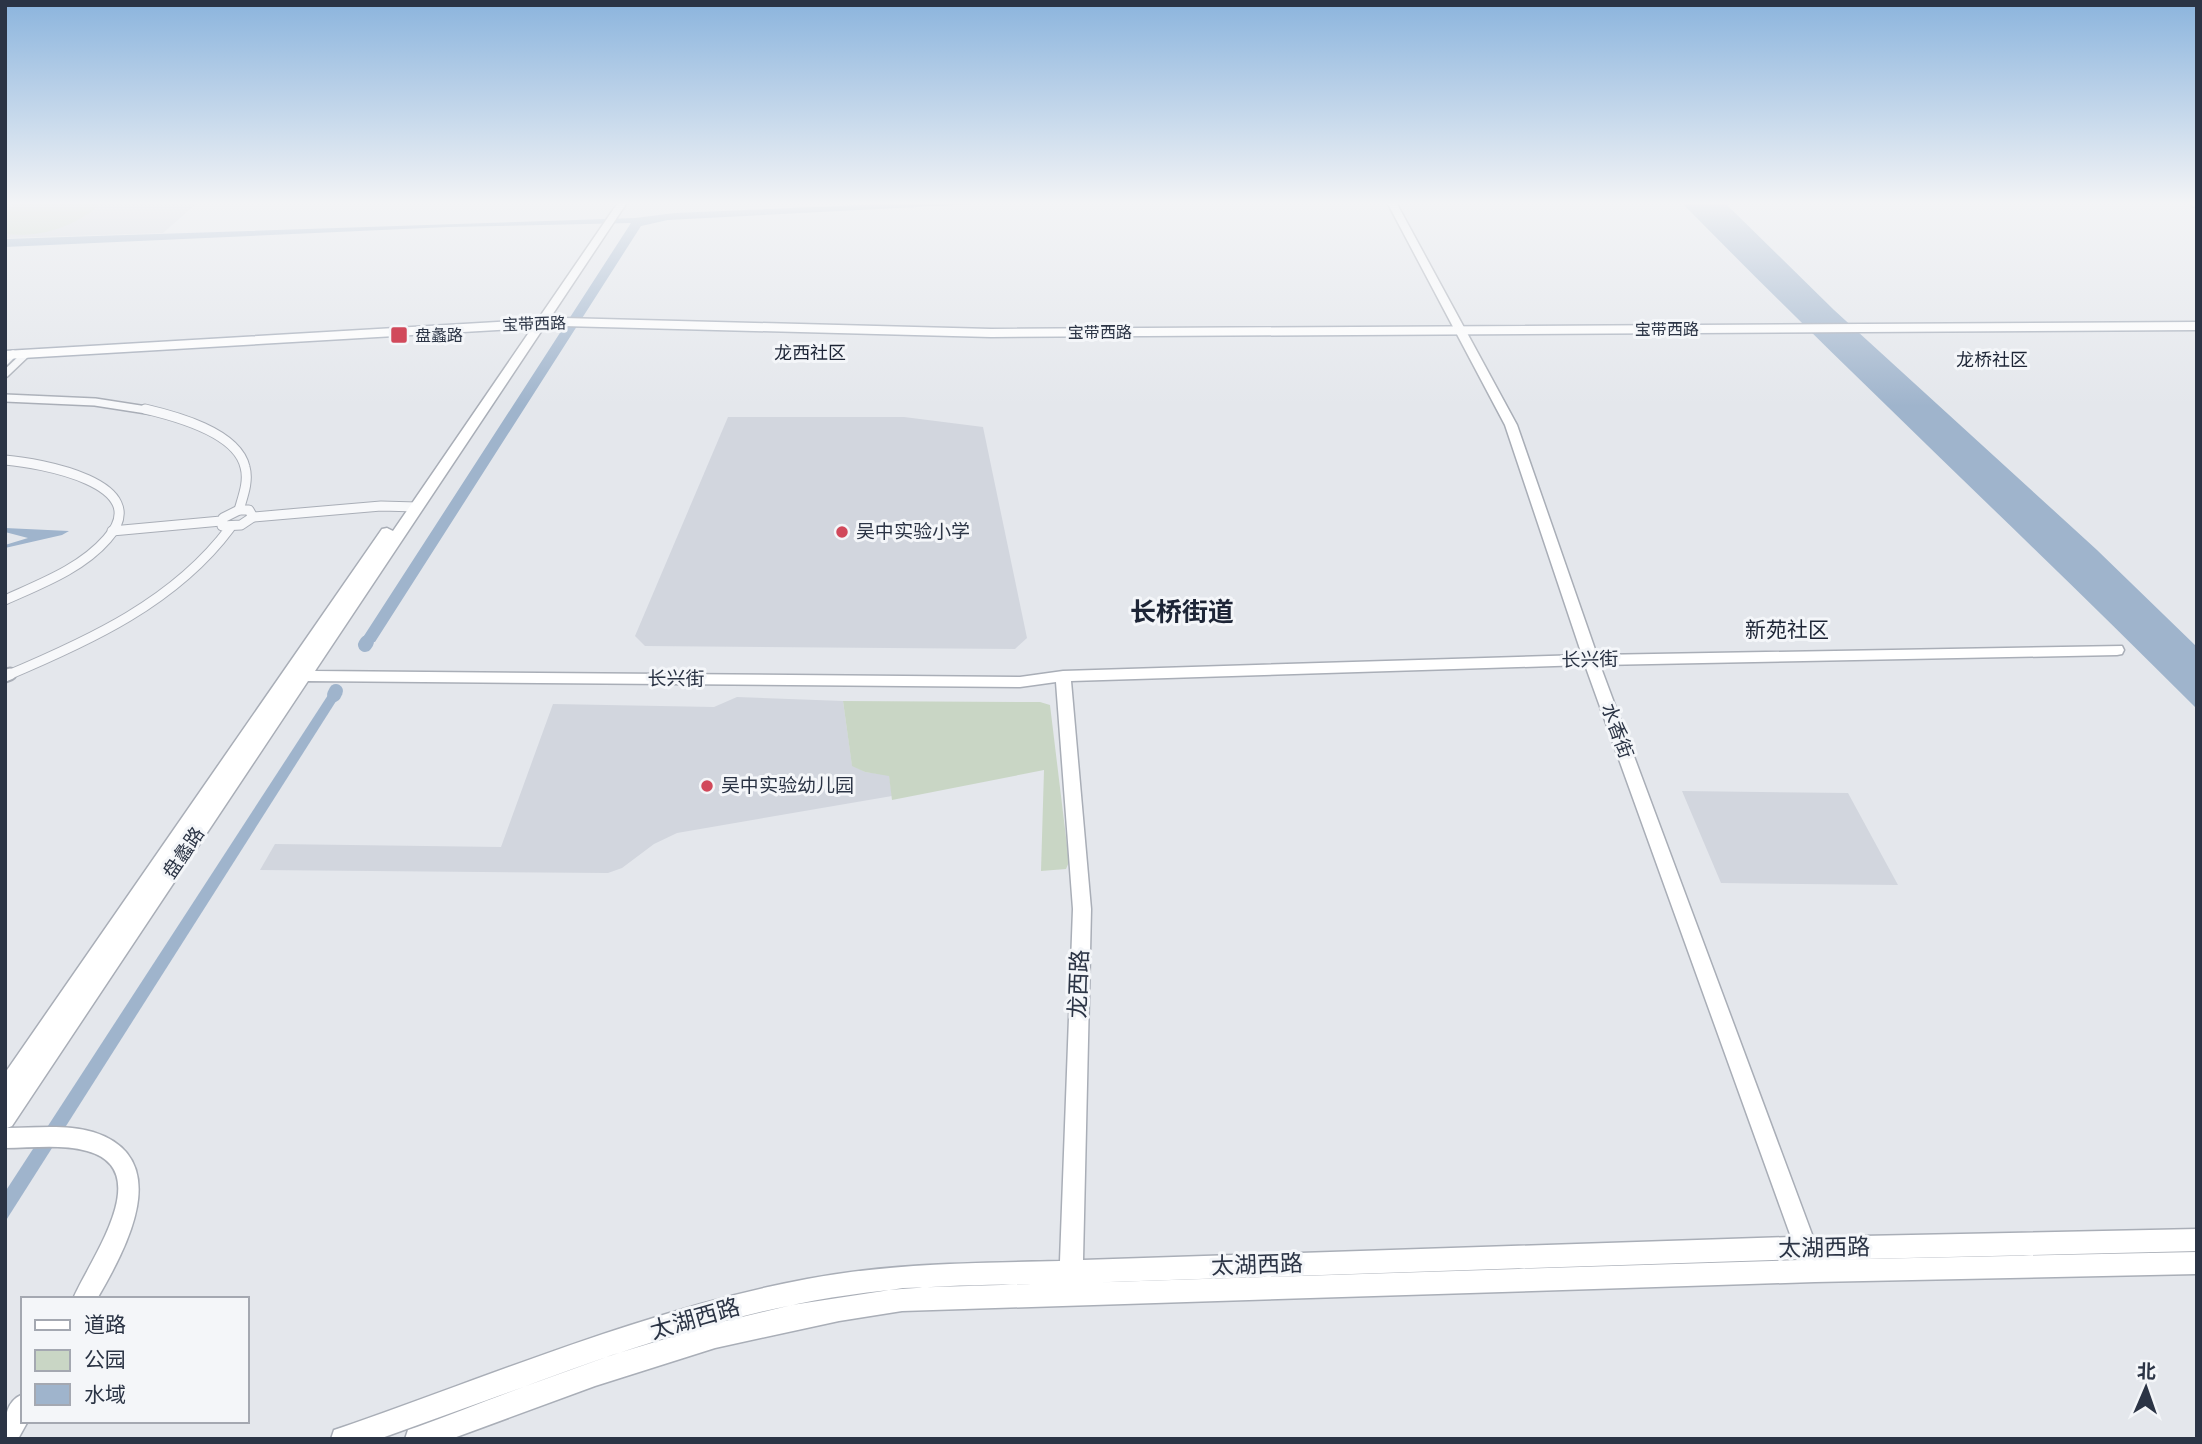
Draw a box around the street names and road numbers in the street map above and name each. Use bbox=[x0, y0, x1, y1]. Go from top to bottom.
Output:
street label: 宝带西路 bbox=[502, 313, 566, 335]
street label: 宝带西路 bbox=[1635, 320, 1699, 339]
street label: 宝带西路 bbox=[1068, 323, 1132, 342]
street label: 长兴街 bbox=[1561, 649, 1619, 671]
street label: 长兴街 bbox=[647, 668, 705, 690]
street label: 水香街 bbox=[1597, 700, 1637, 762]
street label: 盘蠡路 bbox=[159, 823, 209, 883]
street label: 龙西路 bbox=[1064, 949, 1094, 1019]
street label: 太湖西路 bbox=[1778, 1234, 1870, 1262]
street label: 太湖西路 bbox=[1211, 1250, 1303, 1280]
street label: 太湖西路 bbox=[647, 1293, 743, 1345]

